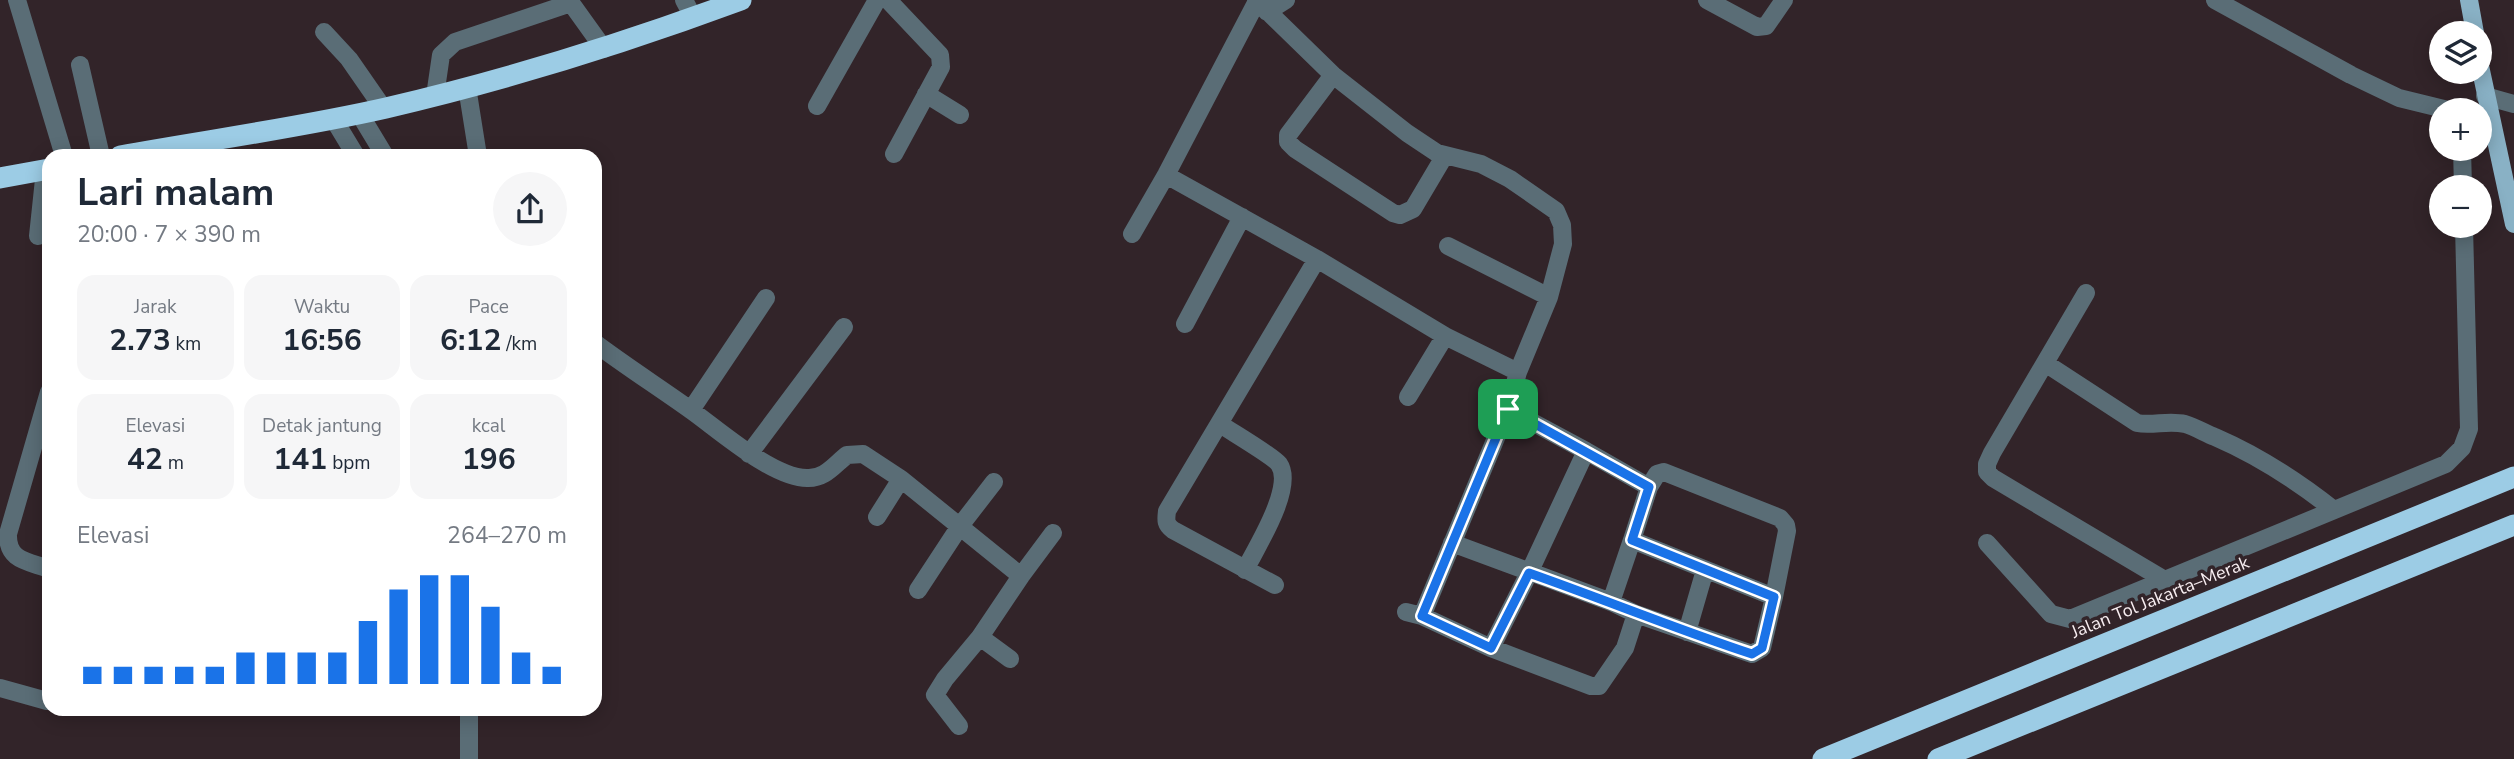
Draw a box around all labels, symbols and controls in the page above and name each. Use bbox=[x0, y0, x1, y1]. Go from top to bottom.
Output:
map controls bbox=[2429, 21, 2492, 238]
button: layers bbox=[2429, 21, 2492, 84]
button: + bbox=[2429, 98, 2492, 161]
text: Lari malam bbox=[77, 167, 274, 218]
button: share bbox=[493, 172, 567, 246]
button: − bbox=[2429, 175, 2492, 238]
text: 20:00 · 7 × 390 m bbox=[77, 219, 261, 250]
text: Jarak bbox=[134, 294, 177, 320]
text: Waktu bbox=[294, 294, 350, 320]
text: Pace bbox=[468, 294, 509, 320]
text: 2.73 bbox=[109, 320, 171, 361]
text: 16:56 bbox=[282, 320, 362, 361]
text: 6:12 bbox=[440, 320, 501, 361]
text: km bbox=[171, 331, 201, 357]
text: /km bbox=[501, 331, 537, 357]
pin bbox=[1478, 379, 1538, 439]
icon: arrive bbox=[1489, 390, 1527, 428]
text: Elevasi bbox=[125, 413, 185, 439]
text: Detak jantung bbox=[262, 413, 382, 439]
text: kcal bbox=[472, 413, 506, 439]
text: 42 bbox=[127, 439, 163, 480]
text: 141 bbox=[273, 439, 327, 480]
text: 196 bbox=[462, 439, 516, 480]
text: m bbox=[163, 450, 184, 476]
text: bpm bbox=[327, 450, 371, 476]
text: Elevasi bbox=[77, 520, 149, 551]
text: 264–270 m bbox=[447, 520, 567, 551]
street label: Jalan Tol Jakarta–Merak bbox=[2067, 550, 2253, 644]

